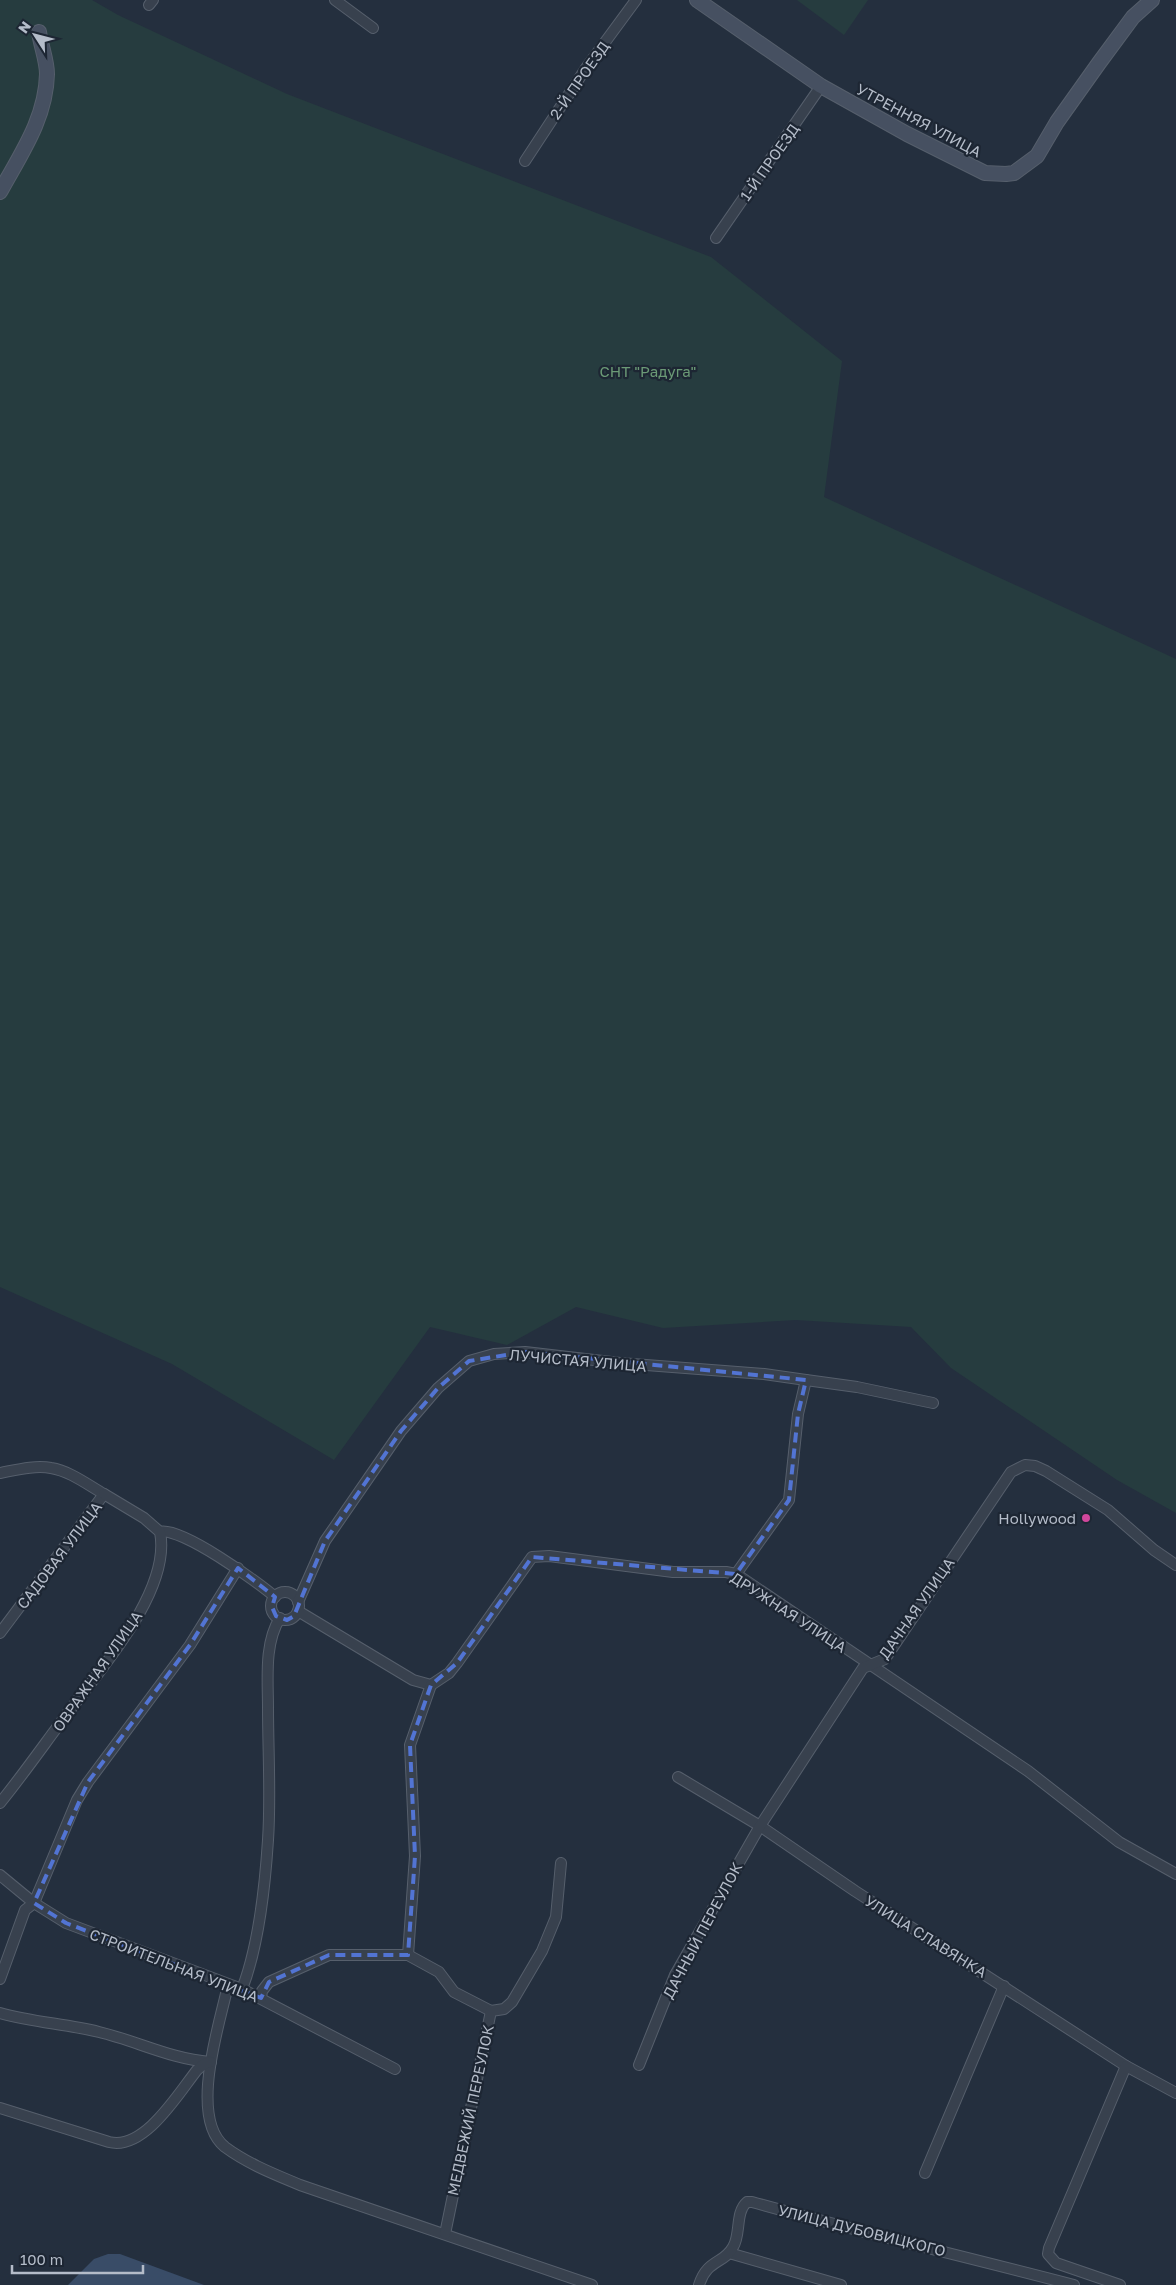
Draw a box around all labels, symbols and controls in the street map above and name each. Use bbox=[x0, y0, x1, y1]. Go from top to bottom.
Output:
north arrow bbox=[10, 10, 60, 60]
text: N bbox=[14, 18, 34, 36]
street label: 2-Й ПРОЕЗД bbox=[545, 37, 613, 123]
street label: УТРЕННЯЯ УЛИЦА bbox=[853, 79, 985, 161]
street label: 1-Й ПРОЕЗД bbox=[736, 120, 802, 204]
park label: СНТ "Радуга" bbox=[600, 362, 696, 380]
street label: ЛУЧИСТАЯ УЛИЦА bbox=[509, 1345, 647, 1375]
street label: САДОВАЯ УЛИЦА bbox=[13, 1498, 105, 1612]
place label: Hollywood bbox=[998, 1509, 1076, 1527]
marker: Hollywood bbox=[1080, 1512, 1092, 1524]
street label: ДАЧНАЯ УЛИЦА bbox=[874, 1554, 958, 1662]
street label: ДРУЖНАЯ УЛИЦА bbox=[728, 1568, 850, 1656]
street label: ОВРАЖНАЯ УЛИЦА bbox=[49, 1607, 145, 1735]
street label: ДАЧНЫЙ ПЕРЕУЛОК bbox=[658, 1858, 746, 2001]
street label: УЛИЦА СЛАВЯНКА bbox=[862, 1891, 990, 1981]
street label: СТРОИТЕЛЬНАЯ УЛИЦА bbox=[87, 1924, 261, 2006]
street label: МЕДВЕЖИЙ ПЕРЕУЛОК bbox=[443, 2022, 497, 2197]
street label: УЛИЦА ДУБОВИЦКОГО bbox=[776, 2200, 948, 2260]
scale bar bbox=[12, 2242, 144, 2274]
text: 100 m bbox=[20, 2250, 63, 2268]

